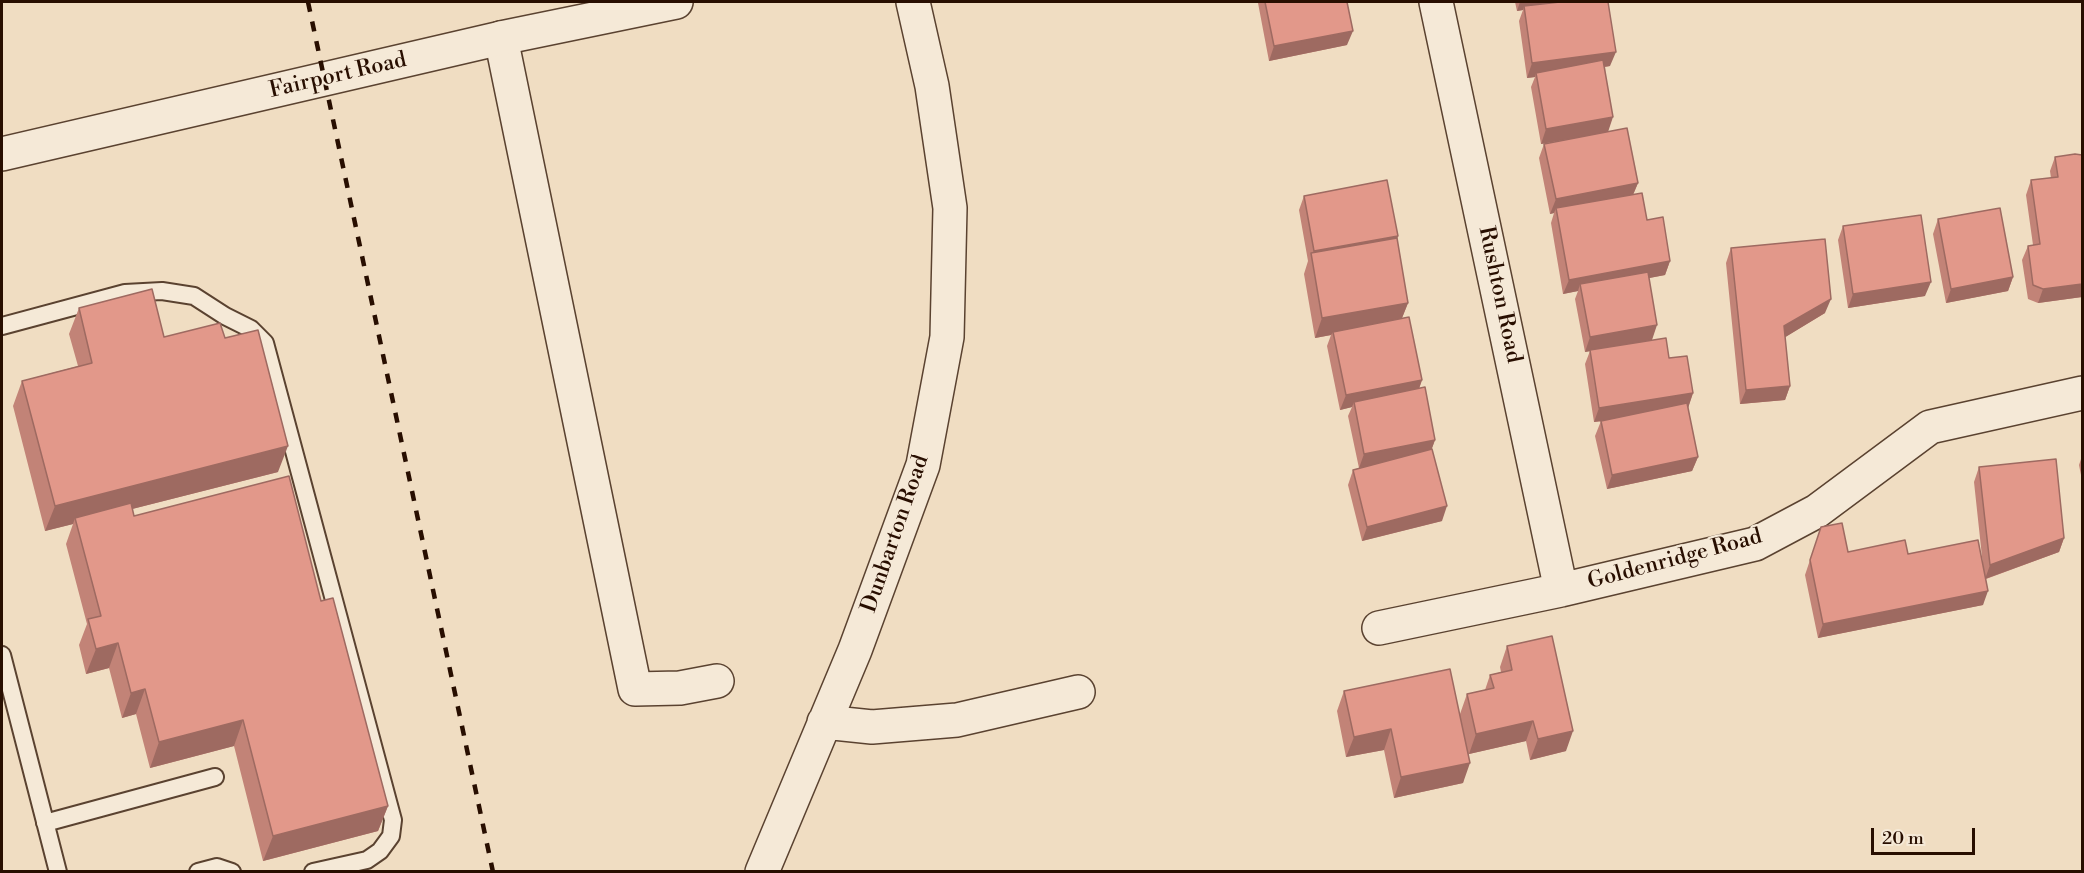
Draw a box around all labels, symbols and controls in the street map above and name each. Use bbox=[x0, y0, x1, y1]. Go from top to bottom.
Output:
street label: Fairport Road bbox=[267, 47, 409, 105]
street label: Rushton Road bbox=[1472, 224, 1526, 366]
street label: Dunbarton Road bbox=[857, 452, 935, 616]
street label: Goldenridge Road bbox=[1585, 524, 1765, 596]
scale bar bbox=[1874, 816, 1978, 854]
text: 20 m bbox=[1882, 827, 1924, 850]

